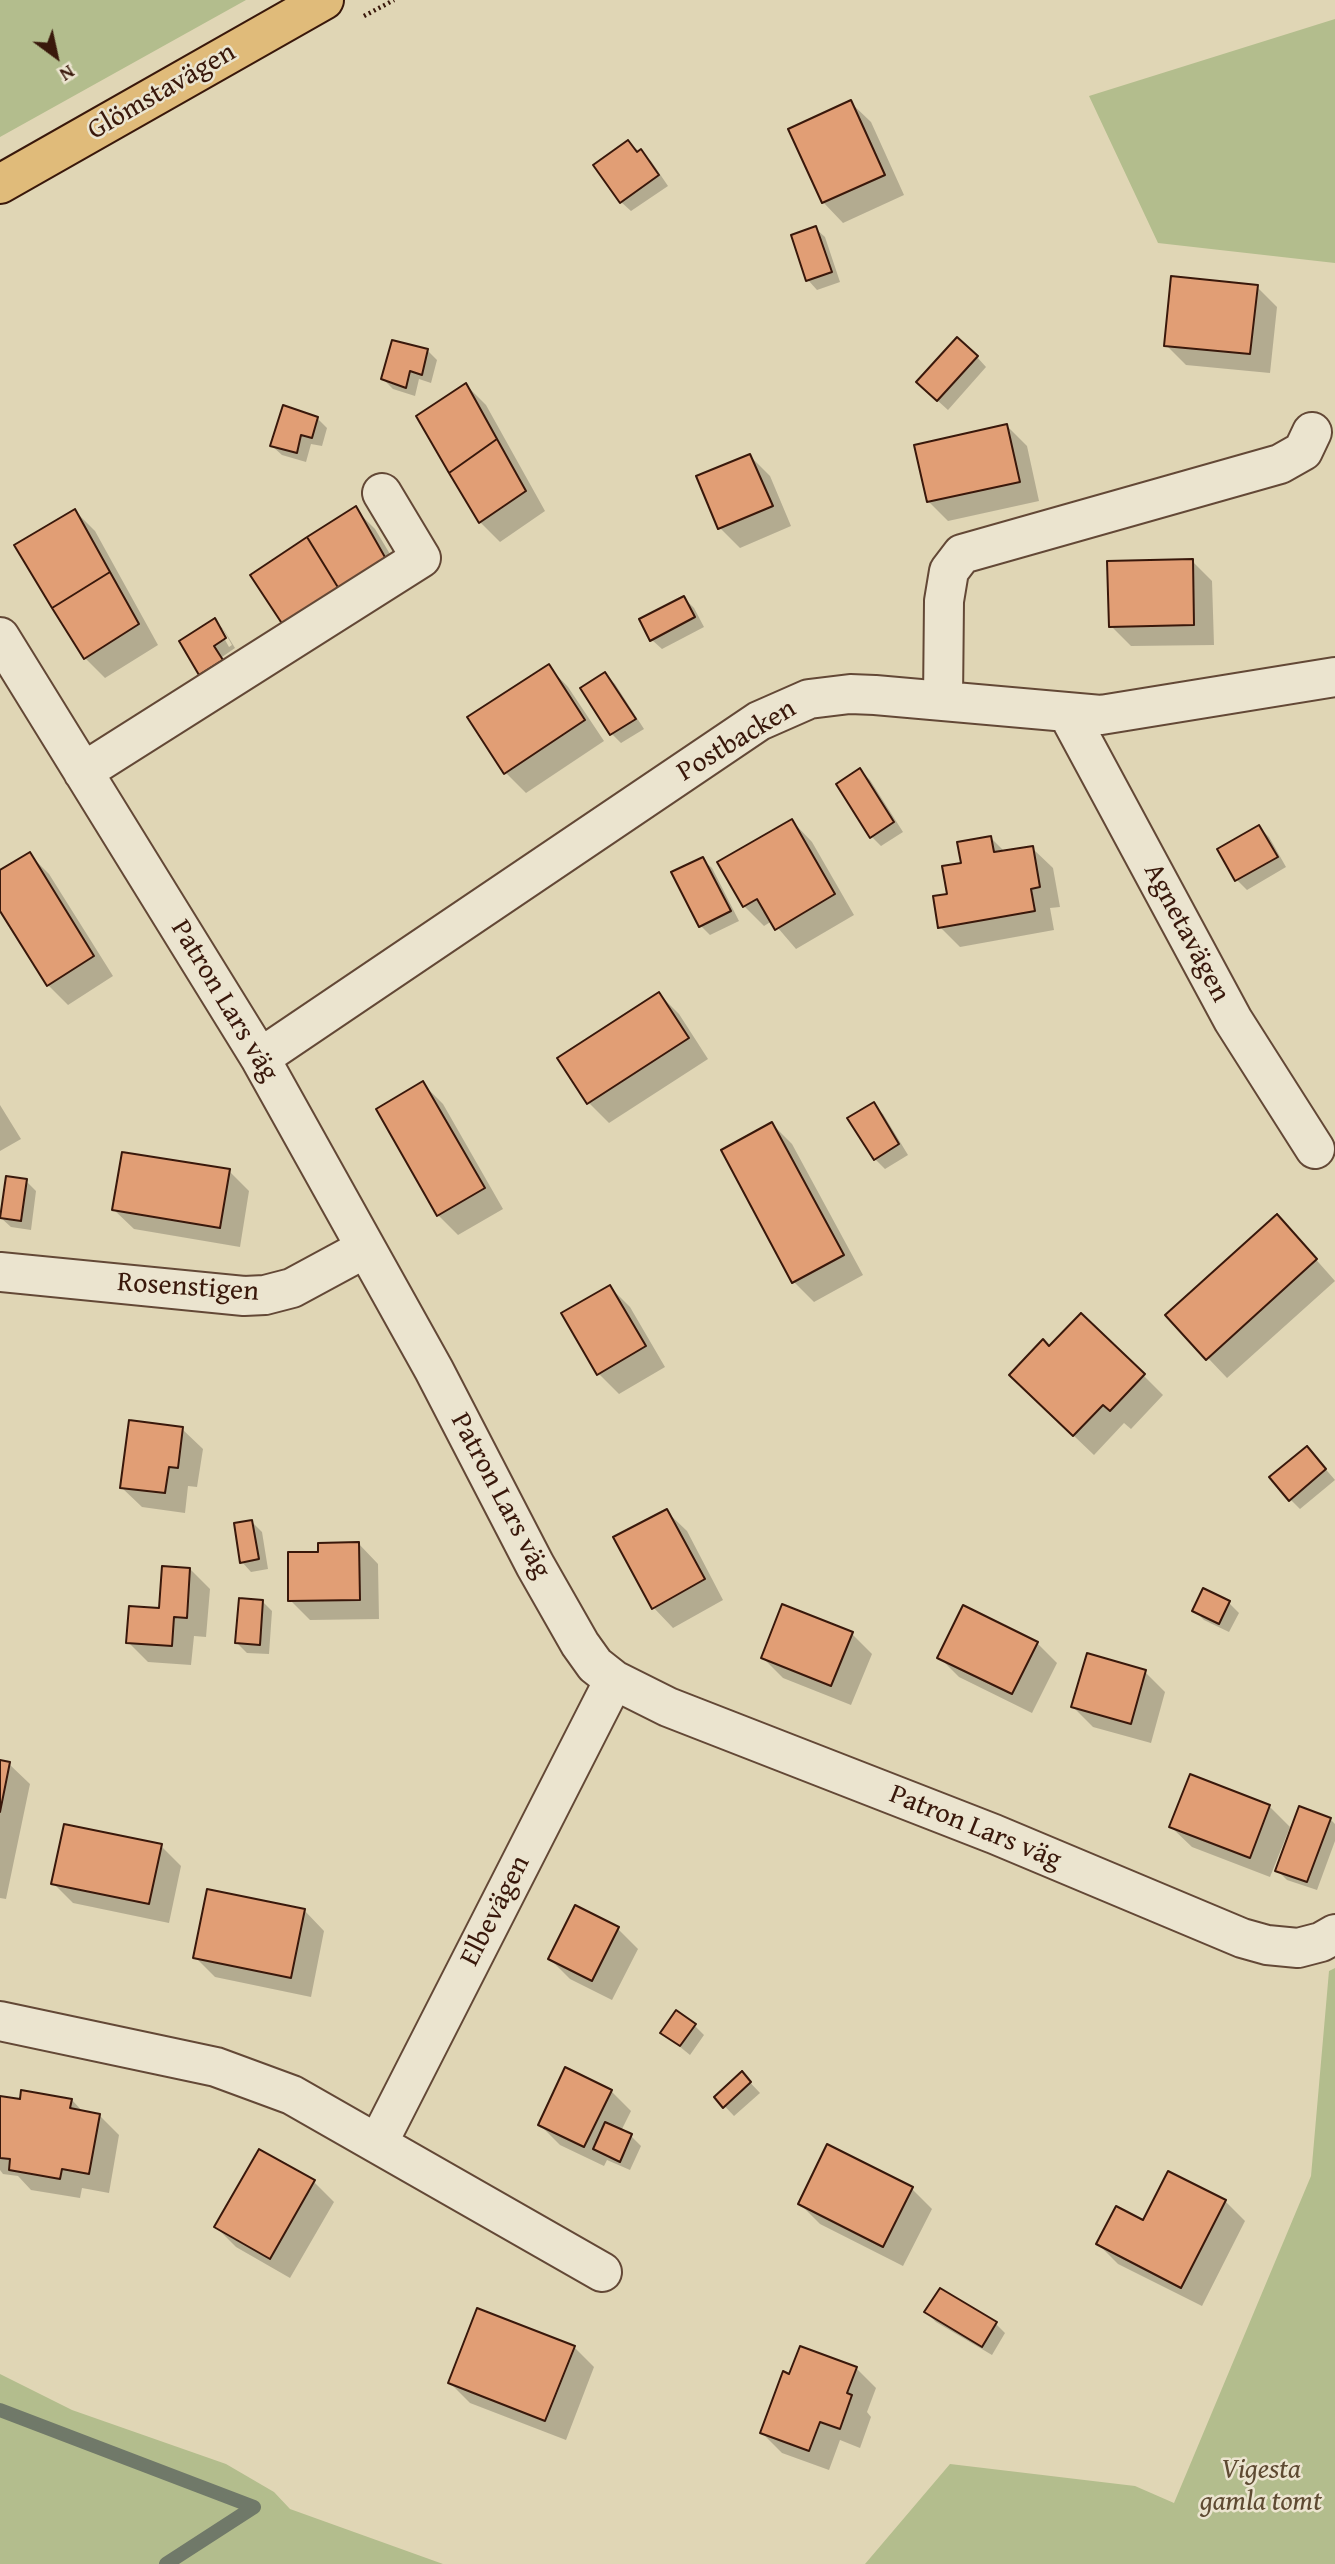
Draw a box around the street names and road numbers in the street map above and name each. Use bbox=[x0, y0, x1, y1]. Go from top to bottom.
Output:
street label: Glömstavägen bbox=[82, 36, 242, 148]
street label: Postbacken bbox=[672, 692, 802, 790]
street label: Agnetavägen bbox=[1135, 858, 1237, 1008]
street label: Patron Lars väg bbox=[163, 914, 285, 1088]
street label: Rosenstigen bbox=[116, 1266, 260, 1310]
street label: Patron Lars väg bbox=[442, 1408, 558, 1584]
street label: Patron Lars väg bbox=[884, 1778, 1066, 1878]
street label: Elbevägen bbox=[454, 1850, 538, 1972]

